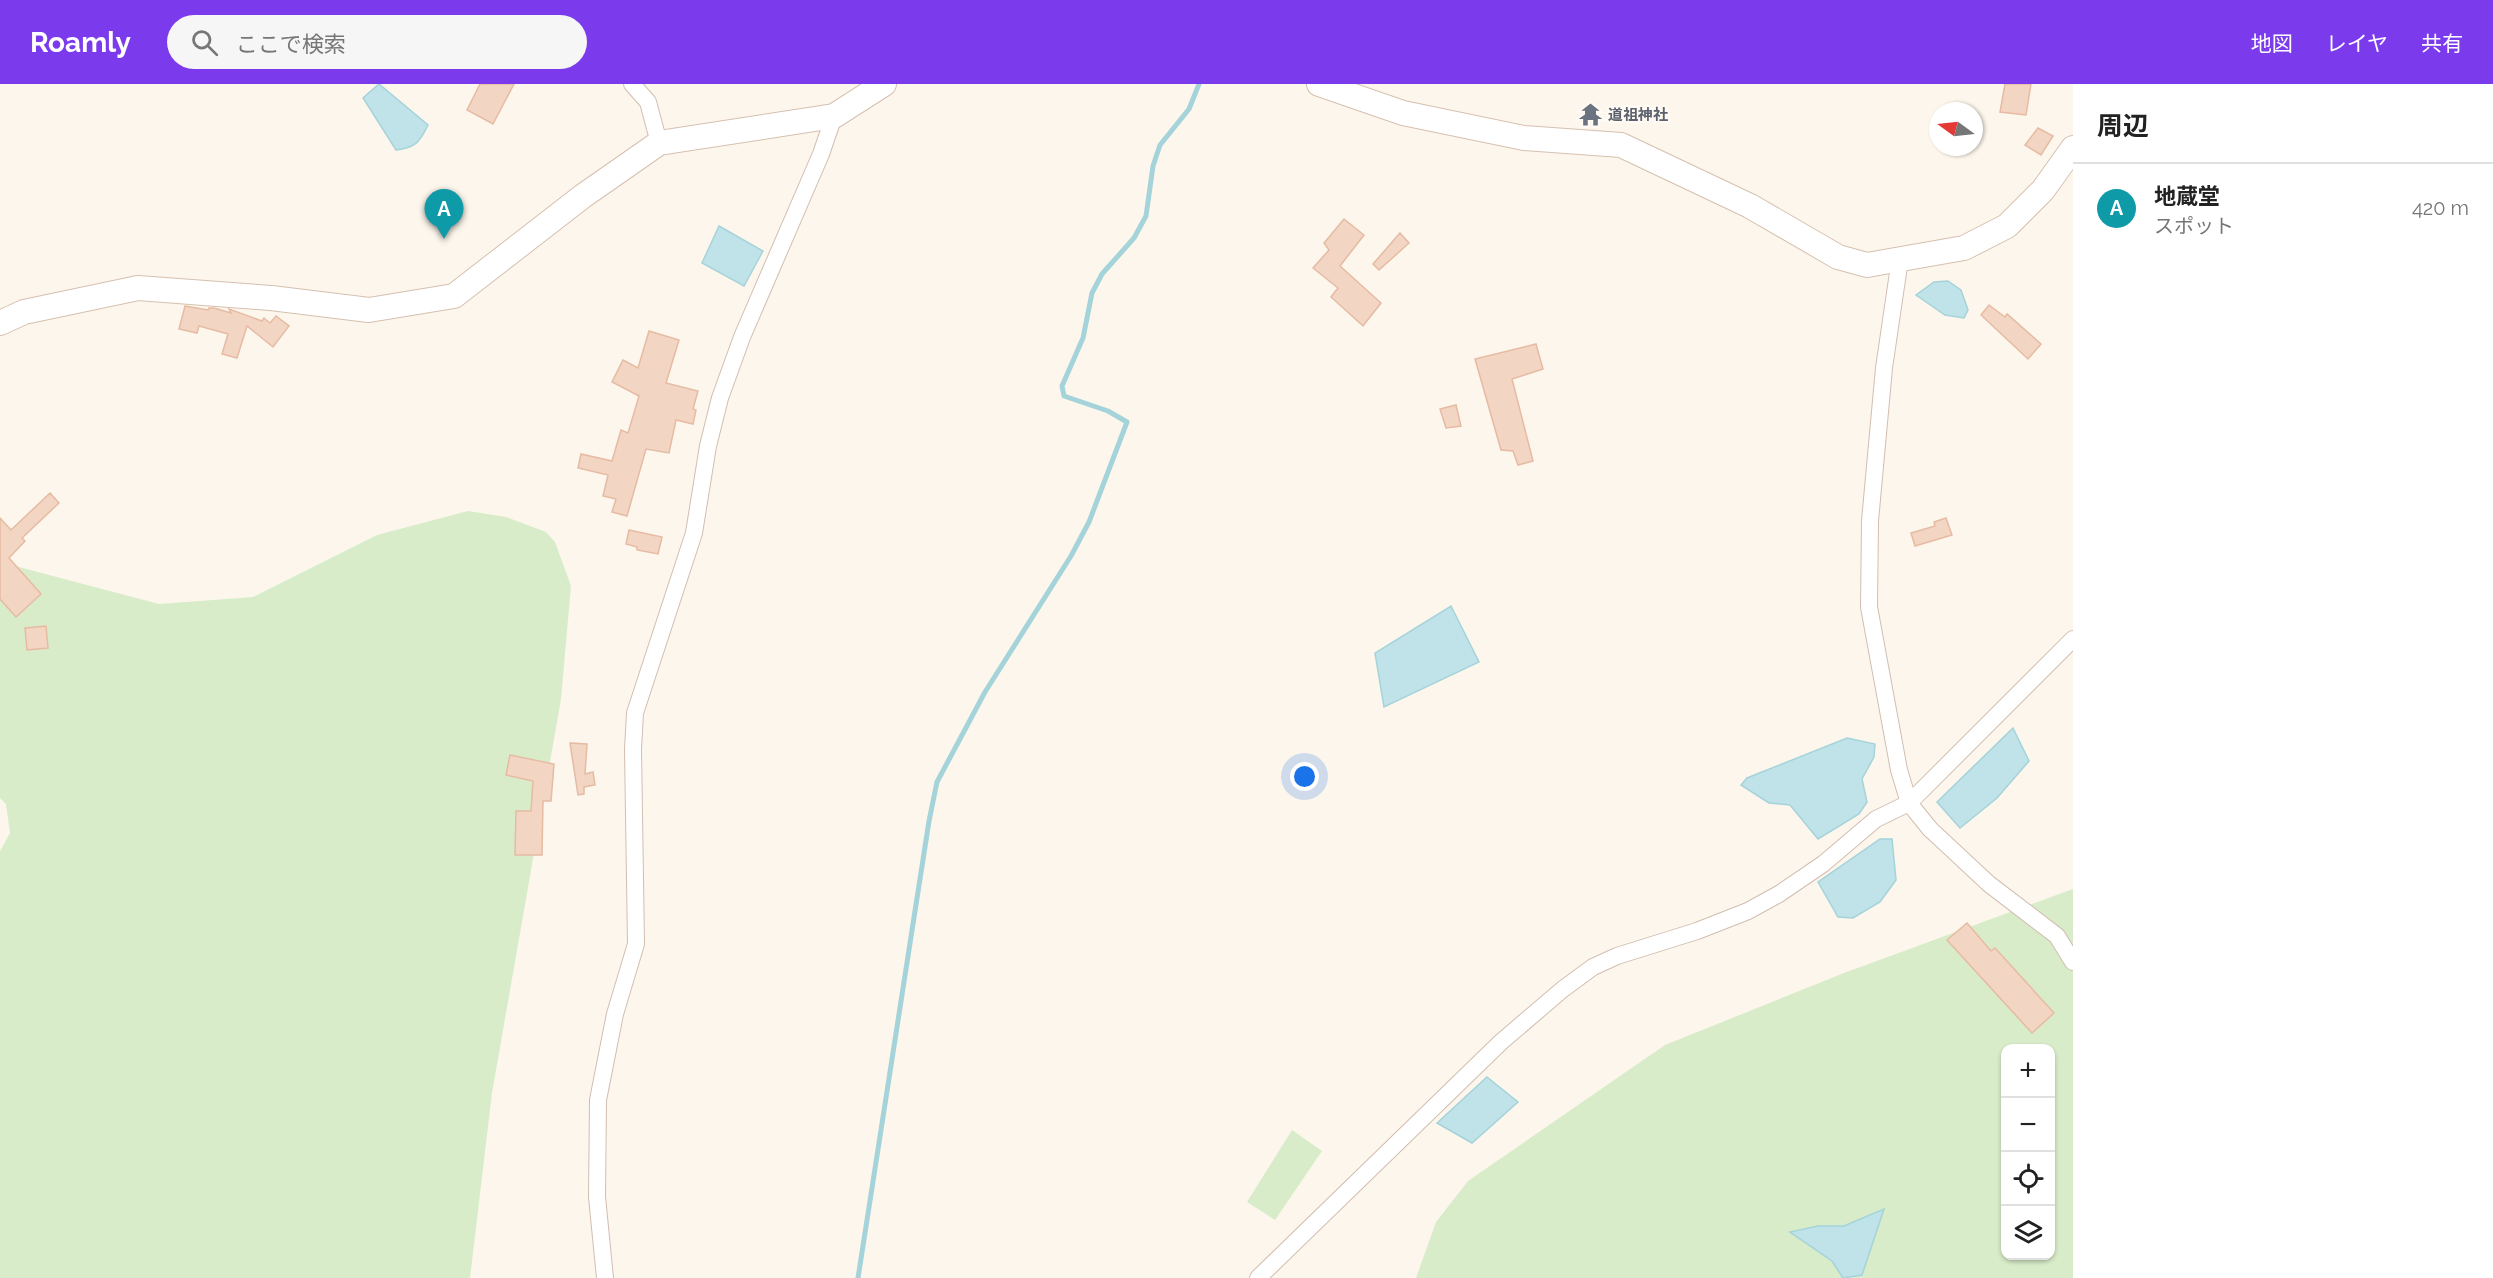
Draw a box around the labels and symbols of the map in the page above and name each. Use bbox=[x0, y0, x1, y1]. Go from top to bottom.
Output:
temple icon: 道祖神社 bbox=[1577, 102, 1603, 128]
north arrow bbox=[1929, 102, 1983, 156]
place label: 道祖神社 bbox=[1608, 106, 1668, 124]
pin: A bbox=[424, 190, 464, 239]
your location bbox=[1290, 762, 1319, 791]

